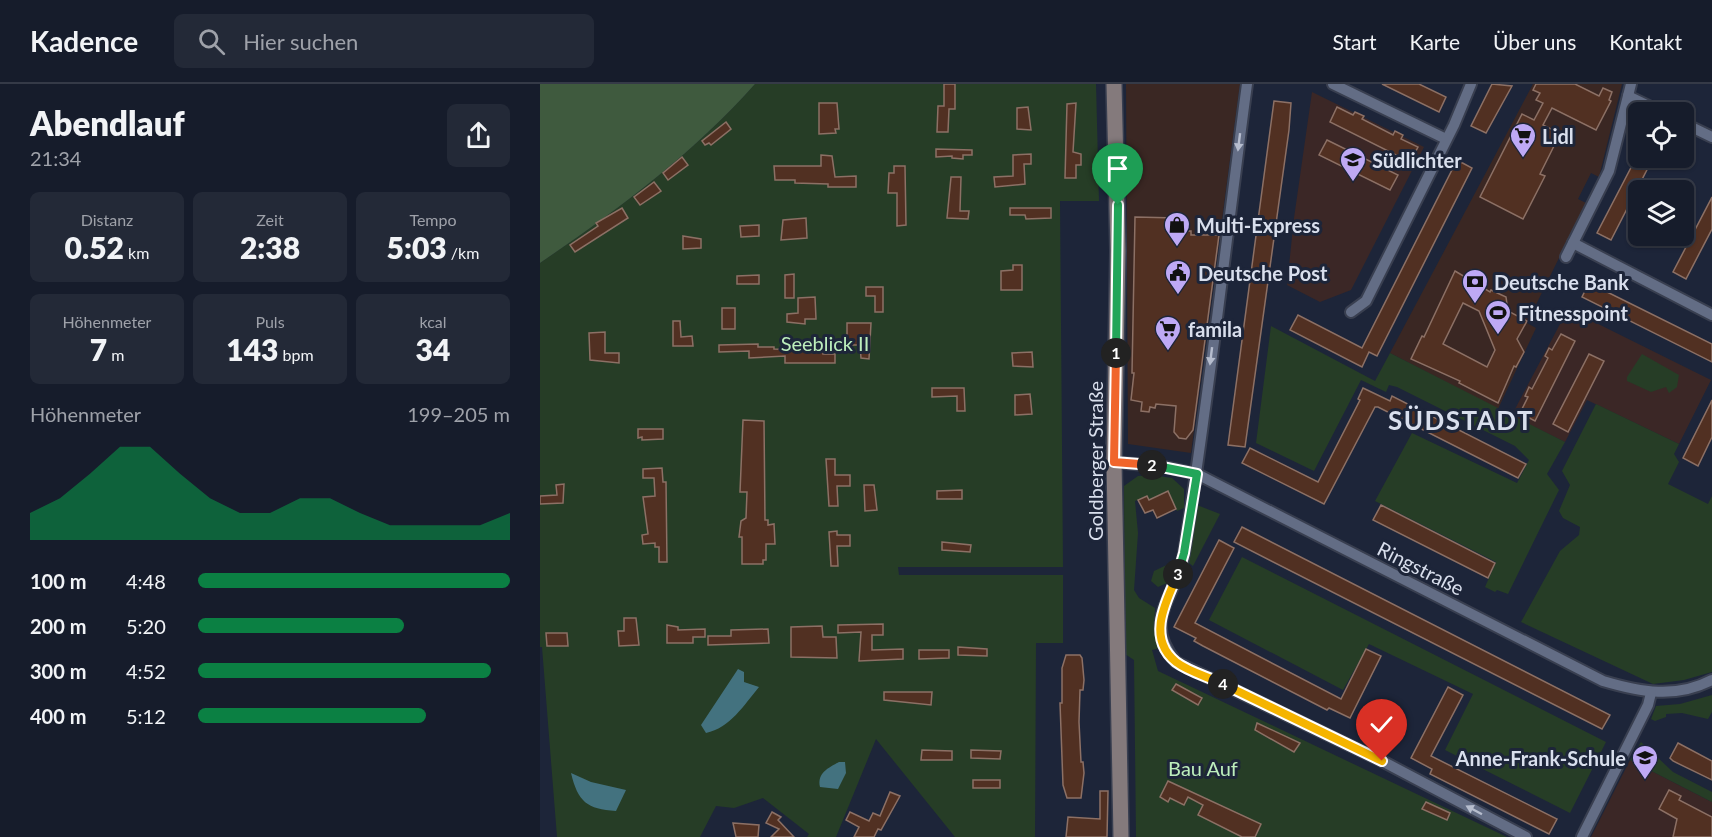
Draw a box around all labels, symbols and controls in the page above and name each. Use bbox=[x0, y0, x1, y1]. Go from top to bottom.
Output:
search box bbox=[174, 14, 594, 68]
text: Kadence bbox=[30, 24, 138, 58]
icon: search bbox=[195, 25, 228, 58]
text: Hier suchen bbox=[243, 28, 358, 55]
text: Start bbox=[1332, 29, 1377, 54]
text: Karte bbox=[1410, 29, 1460, 54]
text: Über uns bbox=[1493, 29, 1576, 54]
text: Kontakt bbox=[1609, 29, 1682, 54]
map controls bbox=[1628, 102, 1694, 246]
button: locate bbox=[1628, 102, 1694, 168]
text: Abendlauf bbox=[30, 103, 185, 143]
button: share bbox=[447, 104, 510, 167]
supermarket icon: Lidl bbox=[1508, 121, 1538, 159]
place label: Lidl bbox=[1542, 124, 1574, 148]
one-way arrow bbox=[1235, 133, 1244, 152]
pin bbox=[1092, 143, 1143, 205]
school or university icon: Südlichter bbox=[1338, 145, 1368, 183]
text: 21:34 bbox=[30, 146, 81, 170]
place label: Südlichter bbox=[1372, 148, 1462, 172]
icon: arrive bbox=[1101, 152, 1134, 185]
button: layers bbox=[1628, 180, 1694, 246]
text: Distanz bbox=[81, 210, 133, 229]
text: Zeit bbox=[256, 210, 284, 229]
text: Tempo bbox=[409, 210, 457, 229]
shop icon: Multi-Express bbox=[1162, 210, 1192, 248]
place label: Multi-Express bbox=[1196, 213, 1320, 237]
text: 0.52 bbox=[65, 229, 124, 265]
text: 2:38 bbox=[240, 229, 300, 265]
text: 5:03 bbox=[387, 229, 447, 265]
text: km bbox=[124, 243, 149, 262]
text: /km bbox=[447, 243, 479, 262]
public building icon: Deutsche Post bbox=[1163, 258, 1193, 296]
place label: Deutsche Post bbox=[1198, 261, 1328, 285]
bank icon: Deutsche Bank bbox=[1460, 267, 1490, 305]
place label: Deutsche Bank bbox=[1494, 270, 1629, 294]
sports icon: Fitnesspoint bbox=[1483, 298, 1513, 336]
place label: Fitnesspoint bbox=[1518, 301, 1628, 325]
text: Höhenmeter bbox=[63, 312, 151, 331]
text: Puls bbox=[255, 312, 285, 331]
text: kcal bbox=[419, 312, 447, 331]
supermarket icon: famila bbox=[1153, 314, 1183, 352]
place label: famila bbox=[1188, 317, 1242, 341]
text: 7 bbox=[90, 331, 107, 367]
text: 143 bbox=[226, 331, 279, 367]
text: 34 bbox=[416, 331, 450, 367]
park label: Seeblick II bbox=[781, 331, 869, 355]
pin: 1 bbox=[1101, 338, 1131, 368]
text: 1 bbox=[1111, 343, 1121, 362]
text: m bbox=[107, 345, 124, 364]
text: bpm bbox=[279, 345, 314, 364]
one-way arrow bbox=[1206, 347, 1216, 366]
street label: Goldberger Straße bbox=[1083, 381, 1107, 541]
text: Höhenmeter bbox=[30, 402, 141, 426]
text: 199–205 m bbox=[407, 402, 510, 426]
district label: SÜDSTADT bbox=[1388, 404, 1534, 436]
pin: 2 bbox=[1137, 450, 1167, 480]
text: 2 bbox=[1147, 455, 1157, 474]
street label: Ringstraße bbox=[1374, 536, 1468, 600]
pin: 3 bbox=[1163, 559, 1193, 589]
text: 3 bbox=[1173, 564, 1183, 583]
text: 100 m bbox=[30, 569, 86, 593]
text: 4:48 bbox=[126, 569, 166, 593]
text: 200 m bbox=[30, 614, 86, 638]
text: 5:20 bbox=[126, 614, 166, 638]
text: 300 m bbox=[30, 659, 86, 683]
text: 4:52 bbox=[126, 659, 166, 683]
pin: 4 bbox=[1208, 669, 1238, 699]
text: 4 bbox=[1218, 674, 1228, 693]
pin bbox=[1356, 699, 1407, 761]
text: 400 m bbox=[30, 704, 86, 728]
text: 5:12 bbox=[126, 704, 166, 728]
icon: check bbox=[1365, 708, 1398, 741]
school or university icon: Anne-Frank-Schule bbox=[1630, 743, 1660, 781]
place label: Anne-Frank-Schule bbox=[1455, 746, 1626, 770]
park label: Bau Auf bbox=[1168, 756, 1238, 780]
one-way arrow bbox=[1466, 805, 1483, 815]

